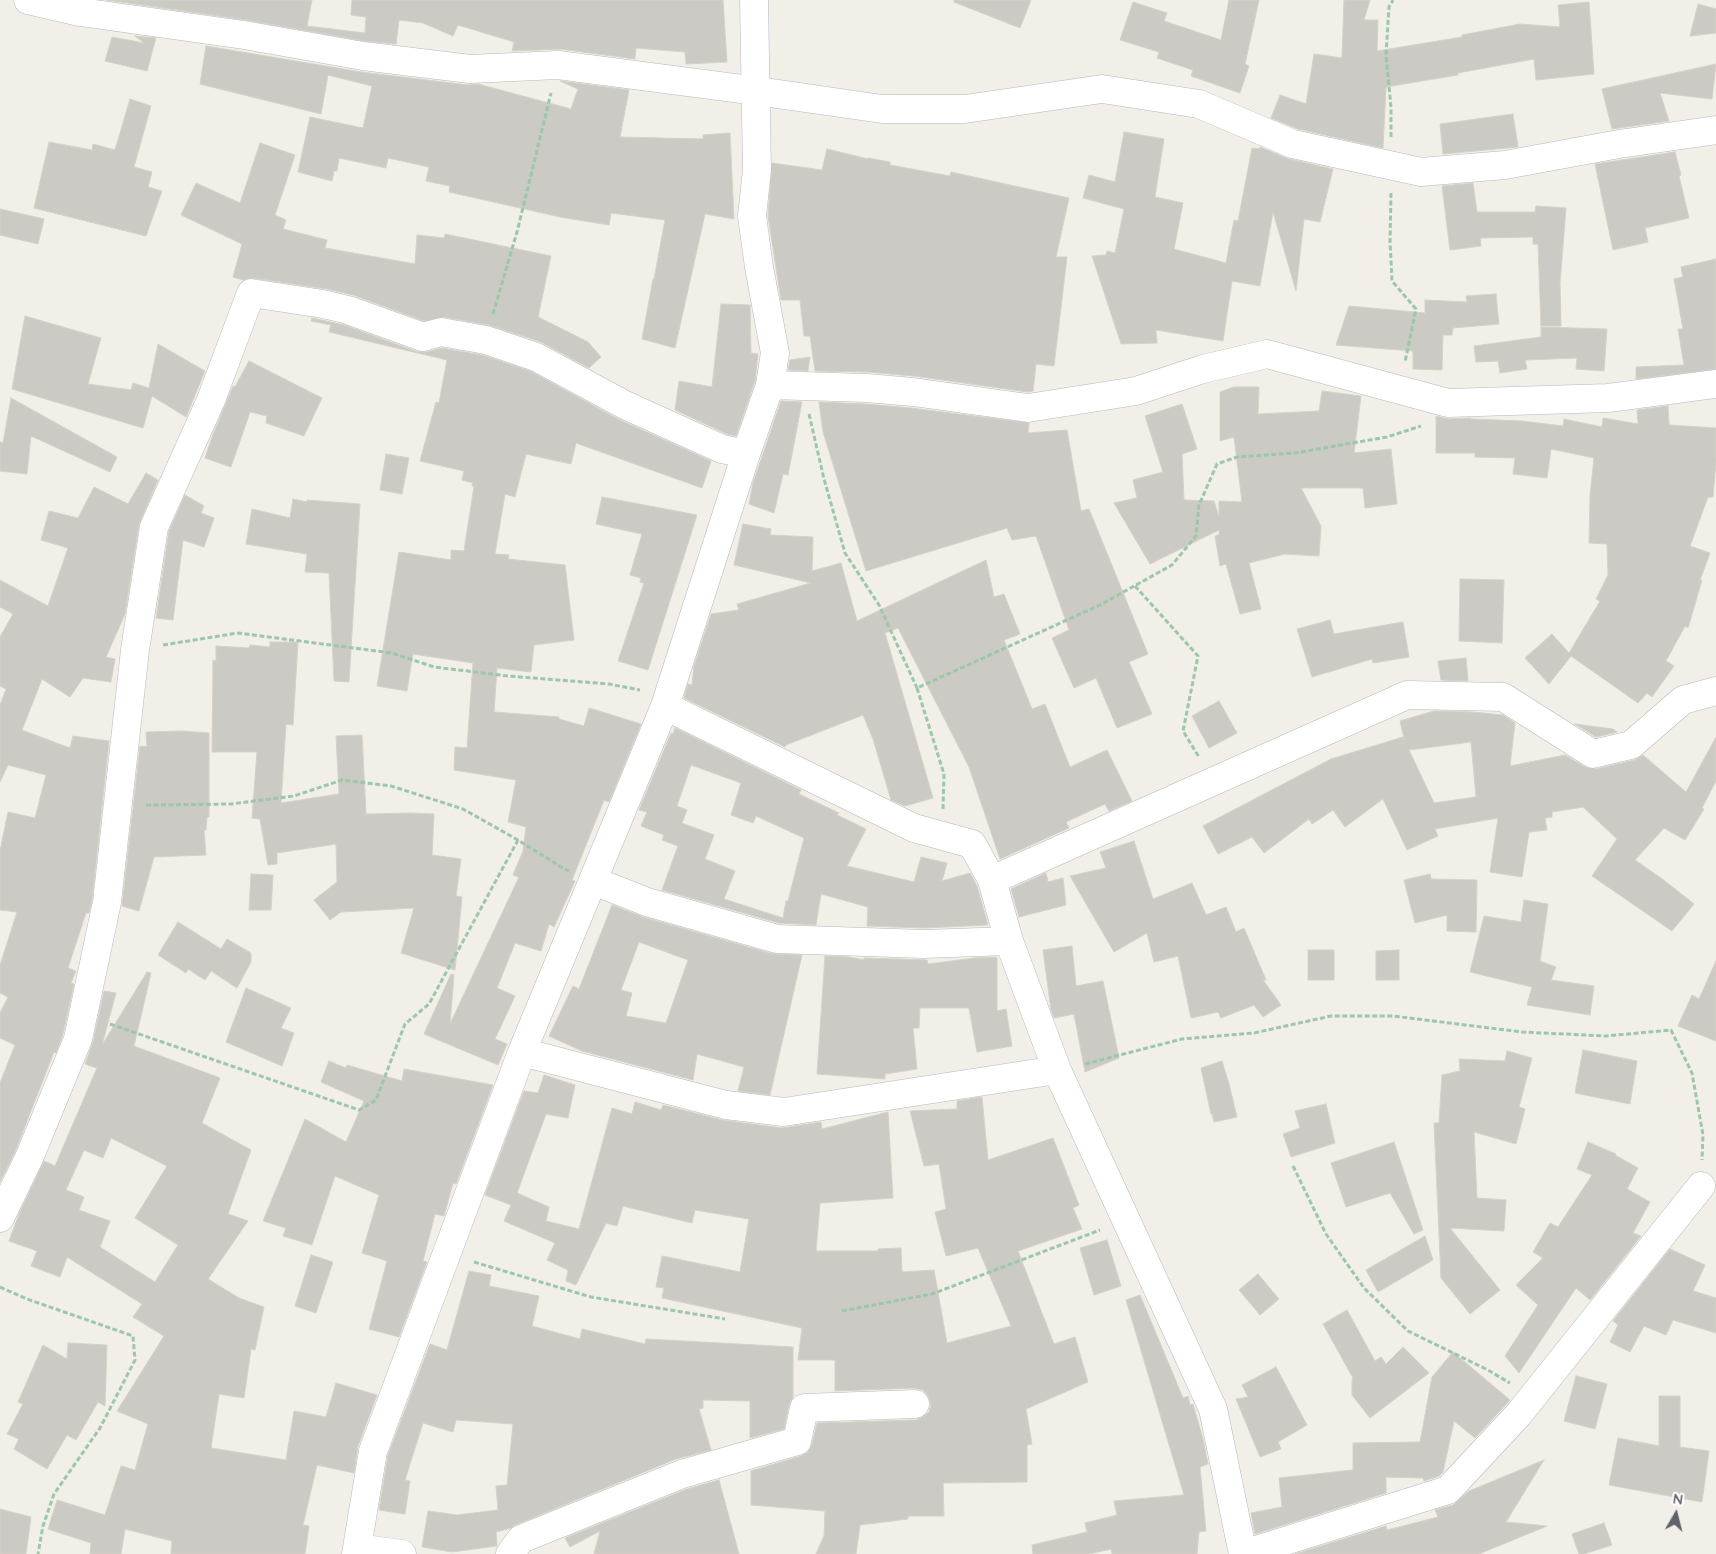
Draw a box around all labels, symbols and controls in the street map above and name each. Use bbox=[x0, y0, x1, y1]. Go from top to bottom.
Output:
north arrow bbox=[1651, 1489, 1701, 1539]
text: N bbox=[1672, 1490, 1684, 1509]

